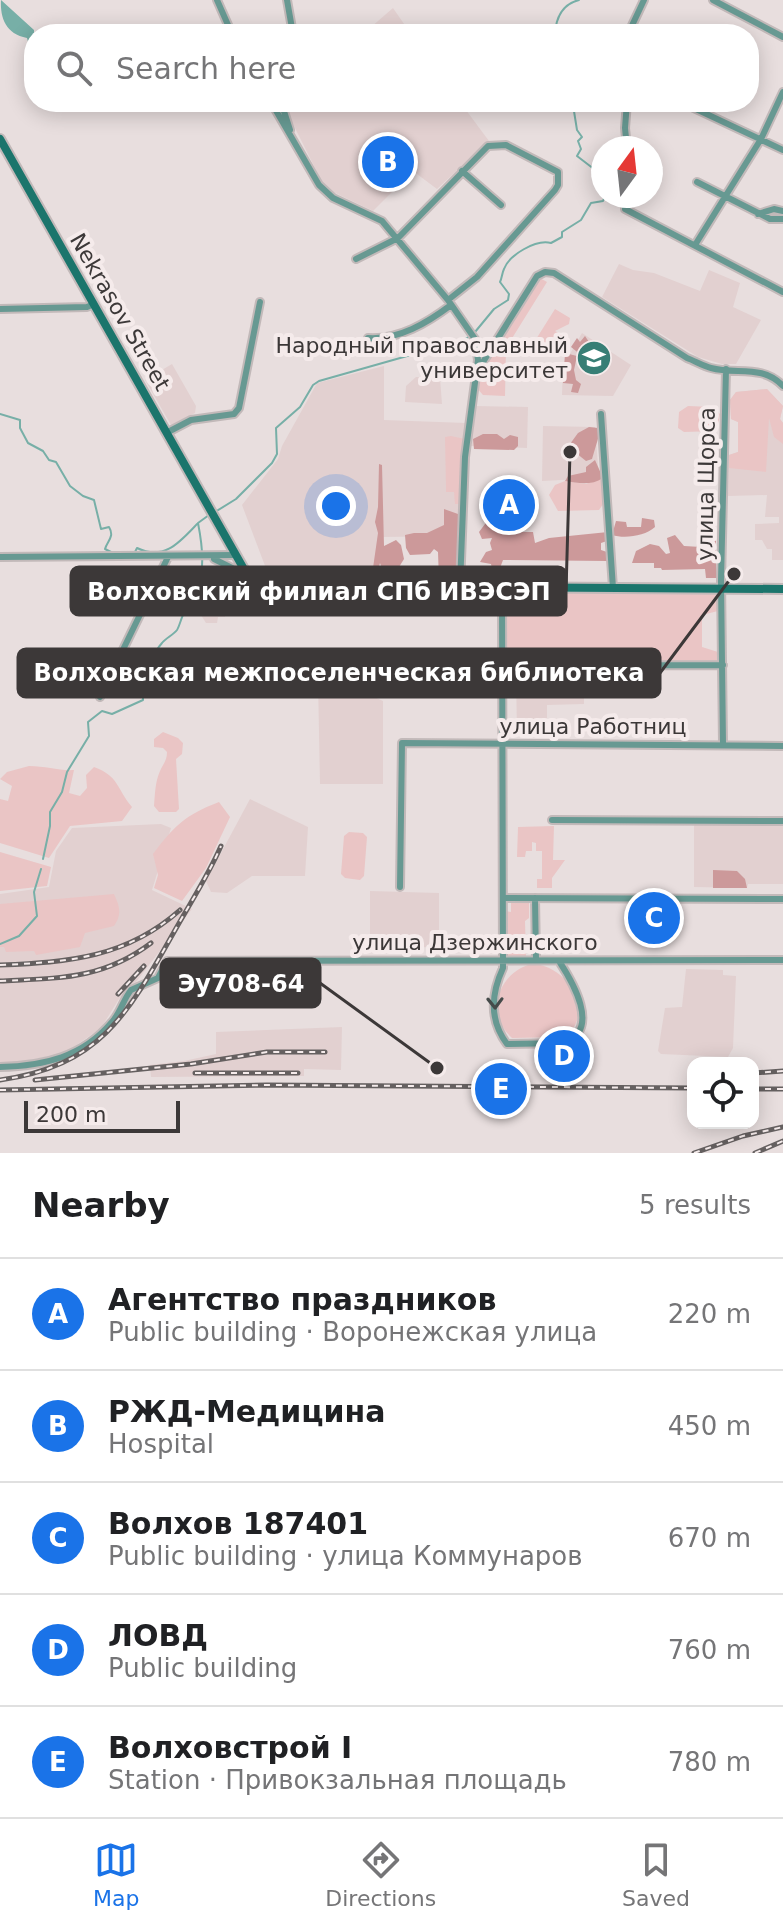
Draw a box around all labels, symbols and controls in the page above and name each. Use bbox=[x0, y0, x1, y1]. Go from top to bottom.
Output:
search box bbox=[24, 24, 759, 112]
icon: search bbox=[52, 46, 96, 90]
text: Search here bbox=[116, 51, 296, 86]
pin: B bbox=[362, 132, 414, 192]
north arrow bbox=[591, 136, 663, 208]
street label: Nekrasov Street bbox=[65, 229, 175, 395]
place label: Народный православный университет bbox=[275, 333, 568, 383]
school or university icon: Народный православный университет bbox=[575, 339, 613, 377]
street label: улица Щорса bbox=[692, 407, 720, 561]
pin: A bbox=[483, 475, 535, 535]
your location bbox=[316, 486, 356, 526]
callout: Волховский филиал СПб ИВЭСЭП bbox=[71, 567, 566, 615]
text: Волховский филиал СПб ИВЭСЭП bbox=[87, 578, 551, 606]
callout: Волховская межпоселенческая библиотека bbox=[18, 649, 660, 697]
text: Волховская межпоселенческая библиотека bbox=[34, 659, 644, 687]
street label: улица Работниц bbox=[499, 714, 687, 739]
pin: C bbox=[628, 888, 680, 948]
street label: улица Дзержинского bbox=[352, 930, 598, 955]
callout: Эу708-64 bbox=[161, 959, 320, 1007]
text: Эу708-64 bbox=[178, 970, 304, 998]
one-way arrow bbox=[486, 997, 504, 1010]
pin: D bbox=[538, 1026, 590, 1086]
map controls bbox=[687, 1057, 759, 1129]
button: locate bbox=[687, 1057, 759, 1129]
pin: E bbox=[475, 1059, 527, 1119]
scale bar bbox=[24, 1097, 180, 1133]
text: 200 m bbox=[36, 1102, 106, 1127]
text: Nearby bbox=[32, 1185, 170, 1225]
text: 5 results bbox=[639, 1190, 751, 1220]
text: Агентство праздников bbox=[108, 1282, 496, 1317]
text: A bbox=[48, 1299, 68, 1329]
text: 220 m bbox=[668, 1299, 751, 1329]
text: Public building · Воронежская улица bbox=[108, 1317, 597, 1347]
text: РЖД-Медицина bbox=[108, 1394, 386, 1429]
text: B bbox=[48, 1411, 68, 1441]
text: 450 m bbox=[668, 1411, 751, 1441]
text: Hospital bbox=[108, 1429, 214, 1459]
text: Волхов 187401 bbox=[108, 1506, 368, 1541]
text: C bbox=[48, 1523, 68, 1553]
text: 670 m bbox=[668, 1523, 751, 1553]
text: Public building · улица Коммунаров bbox=[108, 1541, 583, 1571]
text: ЛОВД bbox=[108, 1618, 208, 1653]
text: D bbox=[47, 1635, 69, 1665]
text: 760 m bbox=[668, 1635, 751, 1665]
text: Public building bbox=[108, 1653, 297, 1683]
text: Волховстрой I bbox=[108, 1730, 352, 1765]
text: E bbox=[49, 1747, 67, 1777]
text: 780 m bbox=[668, 1747, 751, 1777]
text: Station · Привокзальная площадь bbox=[108, 1765, 567, 1795]
tab: Map bbox=[93, 1838, 139, 1911]
tab: Directions bbox=[325, 1838, 436, 1911]
tab: Saved bbox=[622, 1838, 690, 1911]

